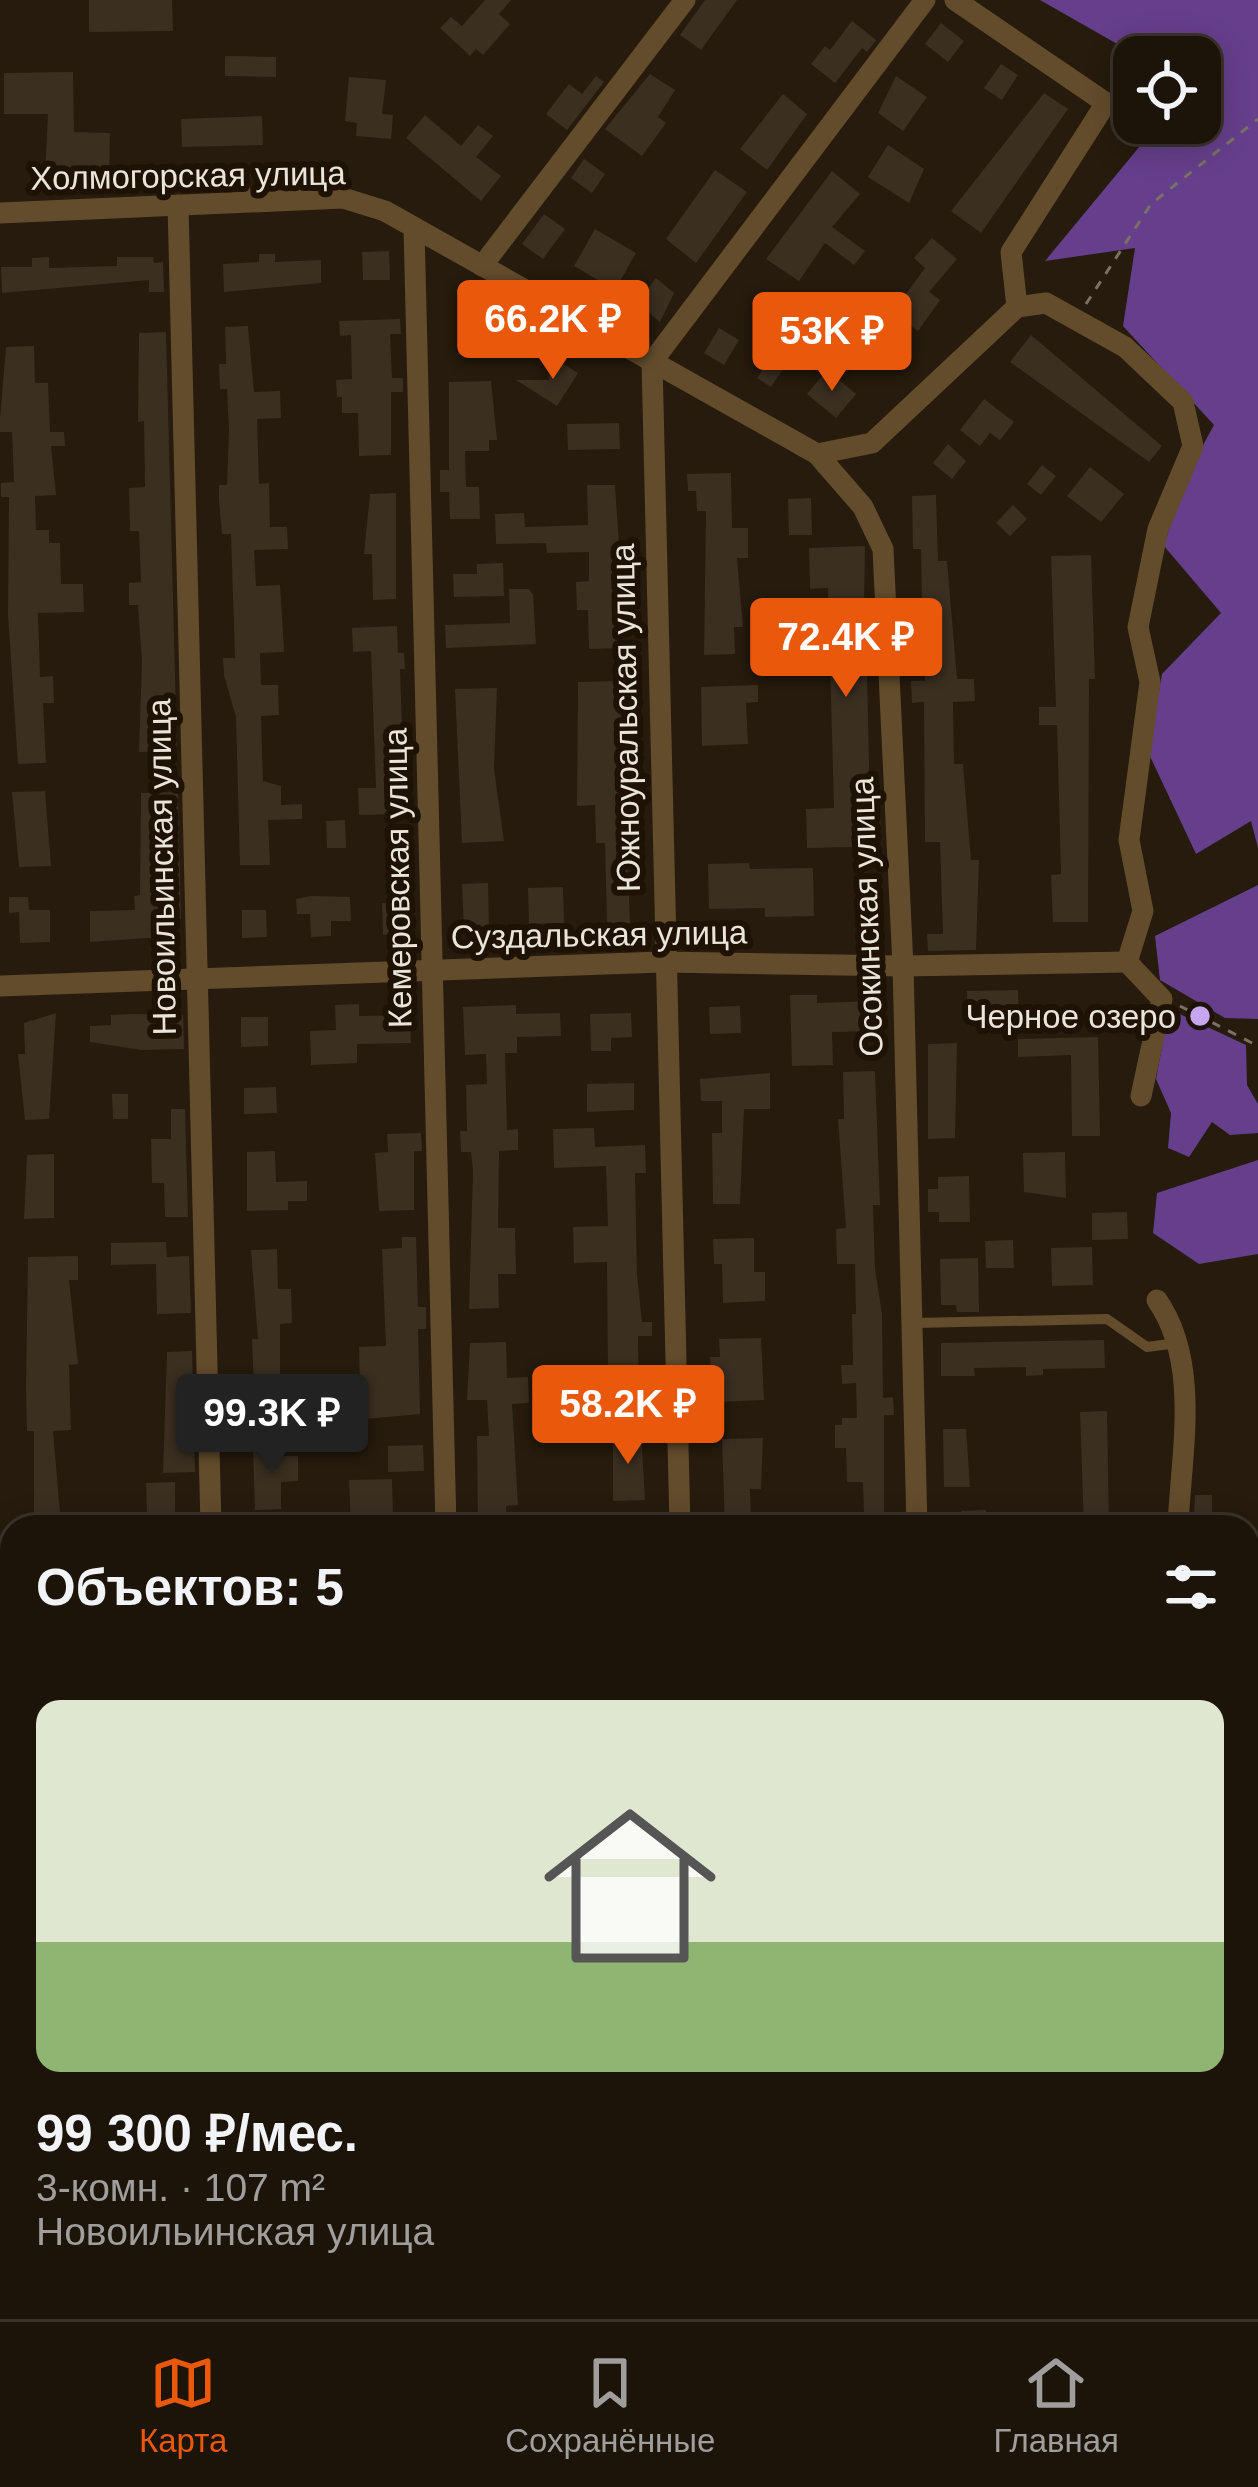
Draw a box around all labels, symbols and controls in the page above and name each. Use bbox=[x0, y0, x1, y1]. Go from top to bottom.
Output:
map controls bbox=[1113, 36, 1221, 144]
button: locate bbox=[1113, 36, 1221, 144]
street label: Холмогорская улица bbox=[30, 154, 347, 197]
pin: 66.2K ₽ bbox=[442, 280, 664, 382]
pin: 53K ₽ bbox=[748, 292, 916, 394]
text: 66.2K ₽ bbox=[484, 297, 622, 340]
text: 53K ₽ bbox=[779, 309, 885, 352]
street label: Южноуральская улица bbox=[604, 543, 647, 893]
pin: 72.4K ₽ bbox=[735, 598, 957, 700]
text: 72.4K ₽ bbox=[777, 615, 915, 658]
street label: Новоильинская улица bbox=[140, 698, 183, 1036]
street label: Кемеровская улица bbox=[376, 727, 419, 1028]
street label: Осокинская улица bbox=[843, 776, 890, 1057]
street label: Суздальская улица bbox=[450, 913, 748, 956]
place label: Черное озеро bbox=[965, 998, 1176, 1035]
marker: Черное озеро bbox=[1187, 1003, 1213, 1029]
pin: 58.2K ₽ bbox=[517, 1365, 739, 1467]
pin: 99.3K ₽ bbox=[161, 1374, 383, 1476]
text: 58.2K ₽ bbox=[559, 1382, 697, 1425]
text: 99.3K ₽ bbox=[203, 1391, 341, 1434]
icon: filters bbox=[1158, 1554, 1224, 1620]
text: Объектов: 5 bbox=[36, 1559, 344, 1616]
icon: home bbox=[522, 1778, 738, 1994]
text: 99 300 ₽/мес. bbox=[36, 2105, 358, 2162]
text: 3-комн. · 107 m² bbox=[36, 2166, 325, 2209]
text: Новоильинская улица bbox=[36, 2210, 434, 2253]
tab: Карта bbox=[139, 2350, 227, 2460]
tab: Сохранённые bbox=[505, 2350, 715, 2460]
tab: Главная bbox=[993, 2350, 1119, 2460]

